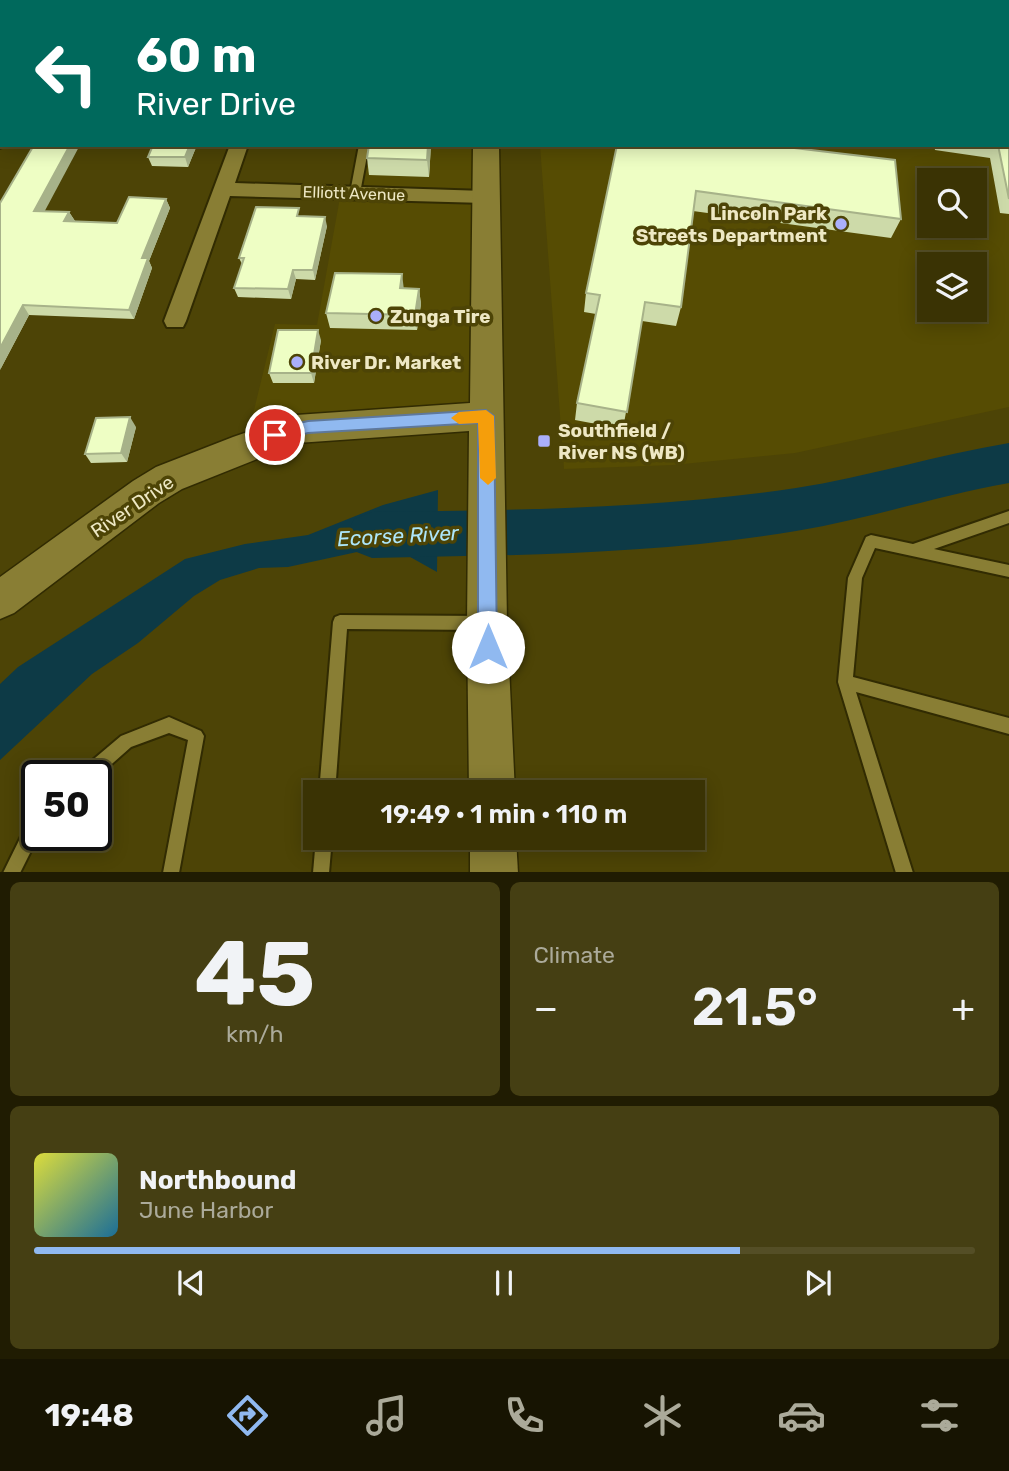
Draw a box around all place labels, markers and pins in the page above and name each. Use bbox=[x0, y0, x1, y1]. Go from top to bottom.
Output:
place label: Lincoln Park Streets Department bbox=[636, 202, 827, 247]
marker: Lincoln Park Streets Department bbox=[833, 216, 849, 232]
place label: Zunga Tire bbox=[390, 305, 491, 328]
marker: Zunga Tire bbox=[368, 308, 384, 324]
place label: River Dr. Market bbox=[311, 351, 461, 374]
marker: River Dr. Market bbox=[289, 354, 305, 370]
pin bbox=[245, 405, 305, 465]
place label: Southfield / River NS (WB) bbox=[558, 419, 685, 464]
marker: Southfield / River NS (WB) bbox=[536, 433, 552, 449]

